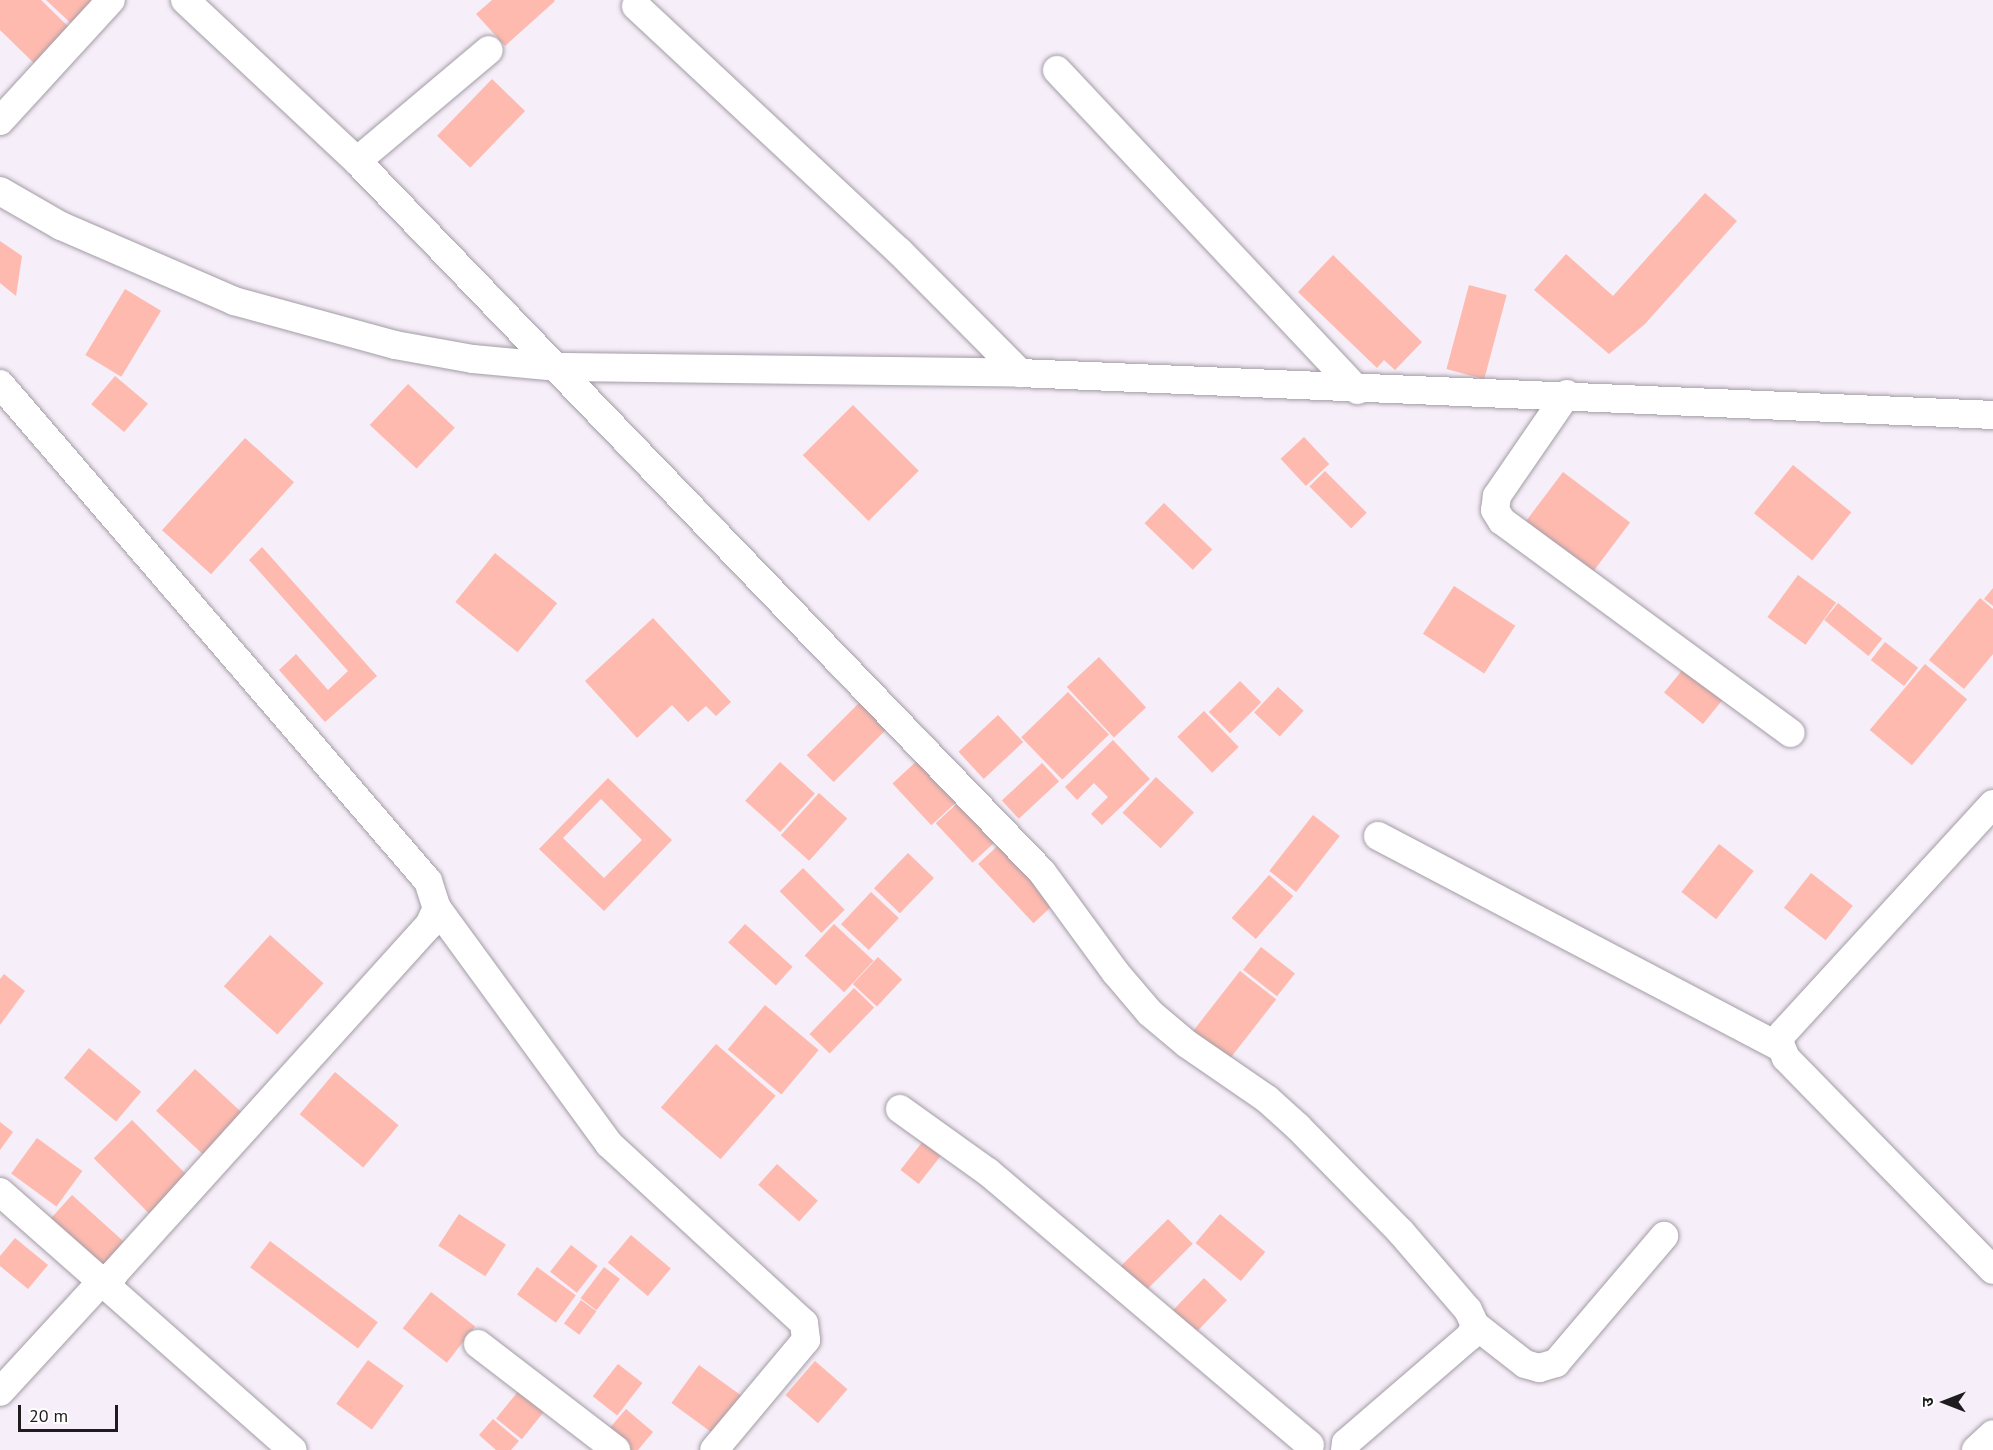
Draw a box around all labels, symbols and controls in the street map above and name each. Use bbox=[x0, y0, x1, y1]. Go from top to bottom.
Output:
north arrow bbox=[1915, 1372, 1975, 1432]
scale bar bbox=[21, 1393, 122, 1431]
text: उ bbox=[1917, 1397, 1937, 1407]
text: 20 m bbox=[29, 1404, 68, 1427]

